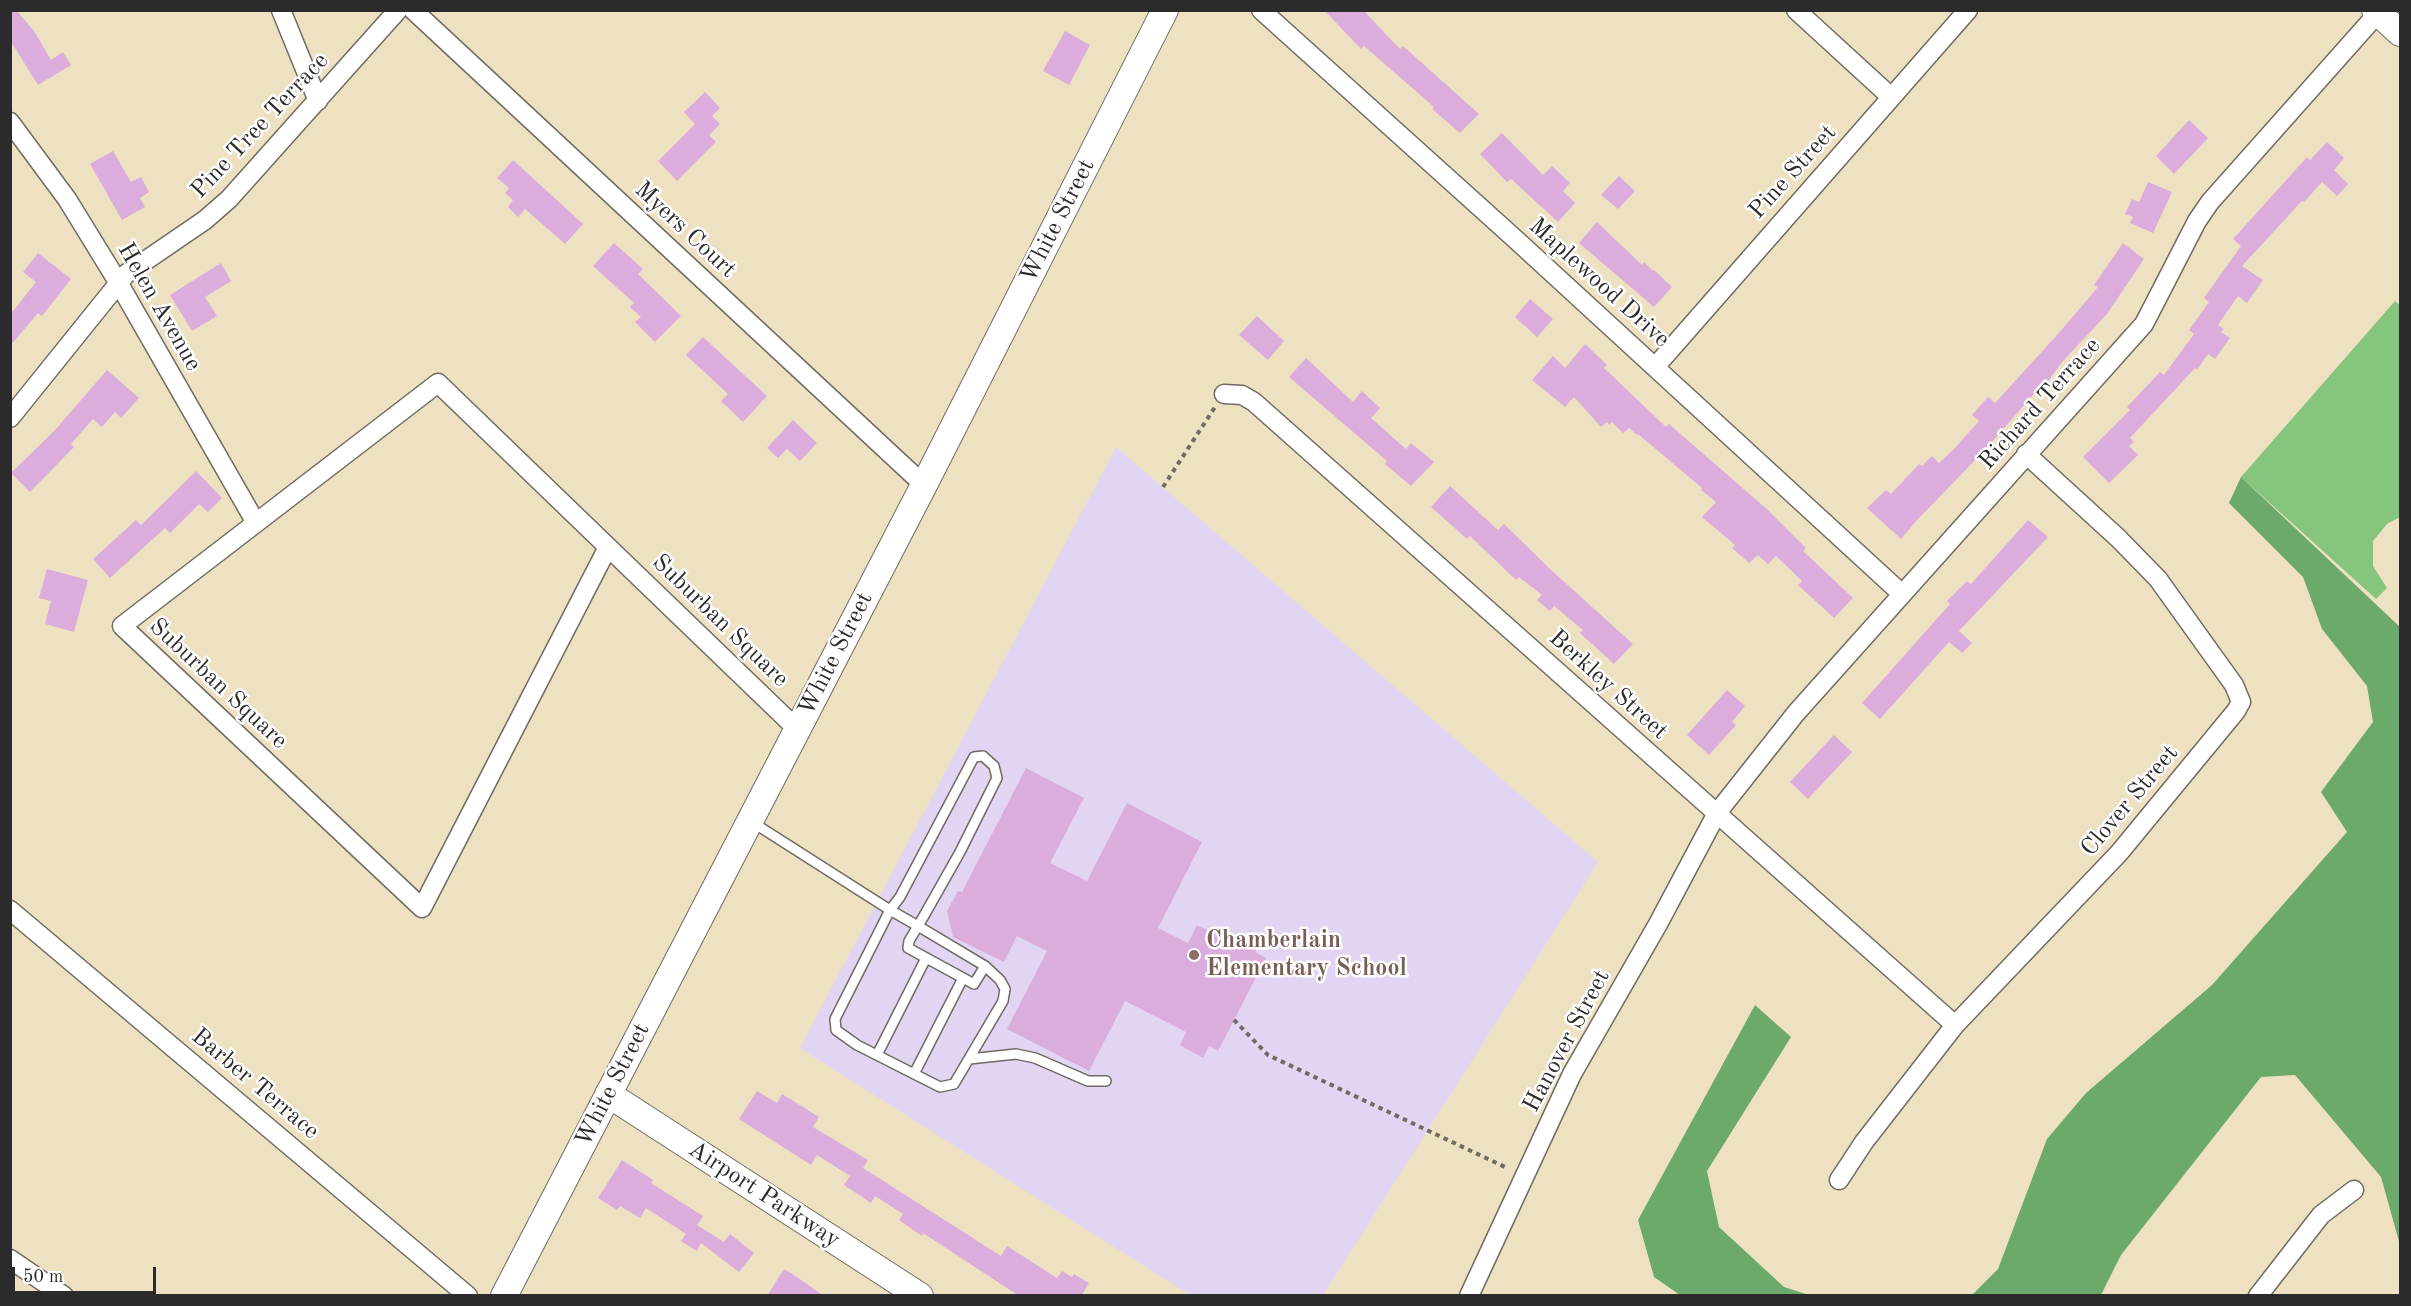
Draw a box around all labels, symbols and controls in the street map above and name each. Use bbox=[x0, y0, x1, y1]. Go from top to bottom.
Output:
street label: Pine Tree Terrace bbox=[185, 47, 335, 205]
street label: Pine Street bbox=[1743, 119, 1843, 225]
street label: White Street bbox=[1015, 154, 1101, 288]
street label: Myers Court bbox=[628, 176, 742, 284]
street label: Maplewood Drive bbox=[1522, 212, 1676, 354]
street label: Helen Avenue bbox=[111, 238, 207, 376]
street label: Richard Terrace bbox=[1973, 332, 2107, 476]
street label: Suburban Square bbox=[646, 548, 794, 694]
street label: White Street bbox=[793, 587, 879, 721]
street label: Suburban Square bbox=[143, 612, 293, 756]
street label: Berkley Street bbox=[1542, 624, 1674, 746]
street label: Clover Street bbox=[2075, 740, 2185, 862]
place label: Chamberlain Elementary School bbox=[1206, 927, 1407, 983]
marker: Chamberlain Elementary School bbox=[1187, 948, 1201, 962]
street label: Hanover Street bbox=[1517, 965, 1617, 1117]
street label: White Street bbox=[570, 1018, 656, 1152]
street label: Barber Terrace bbox=[185, 1022, 325, 1146]
street label: Airport Parkway bbox=[683, 1135, 845, 1255]
scale bar bbox=[15, 1255, 159, 1293]
text: 50 m bbox=[23, 1268, 63, 1286]

